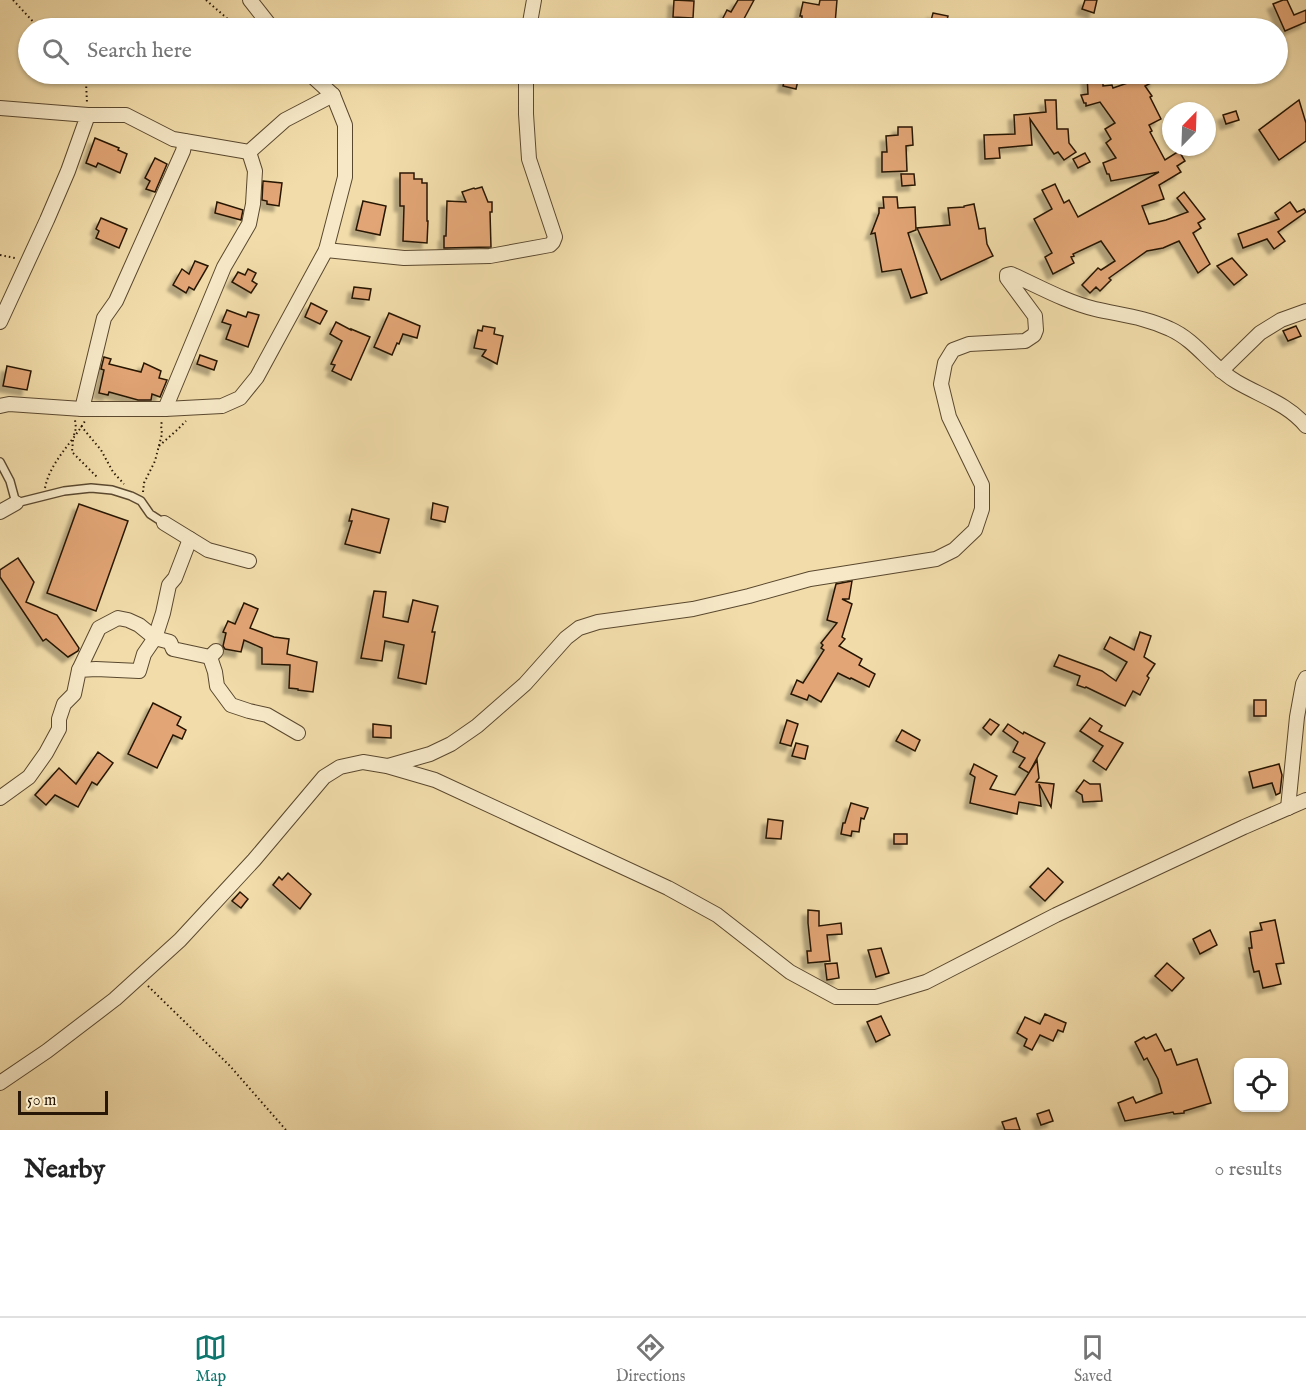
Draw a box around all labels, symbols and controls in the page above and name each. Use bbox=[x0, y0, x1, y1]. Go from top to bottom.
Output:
search box bbox=[18, 18, 1288, 84]
icon: search bbox=[39, 35, 72, 68]
text: Search here bbox=[87, 37, 192, 65]
north arrow bbox=[1162, 102, 1216, 156]
map controls bbox=[1234, 1058, 1288, 1112]
button: locate bbox=[1234, 1058, 1288, 1112]
scale bar bbox=[18, 1088, 108, 1116]
text: 50 m bbox=[27, 1091, 56, 1111]
text: Nearby bbox=[24, 1153, 105, 1186]
text: 0 results bbox=[1215, 1157, 1282, 1182]
tab: Map bbox=[194, 1331, 227, 1387]
tab: Directions bbox=[616, 1331, 685, 1387]
tab: Saved bbox=[1074, 1331, 1112, 1387]

